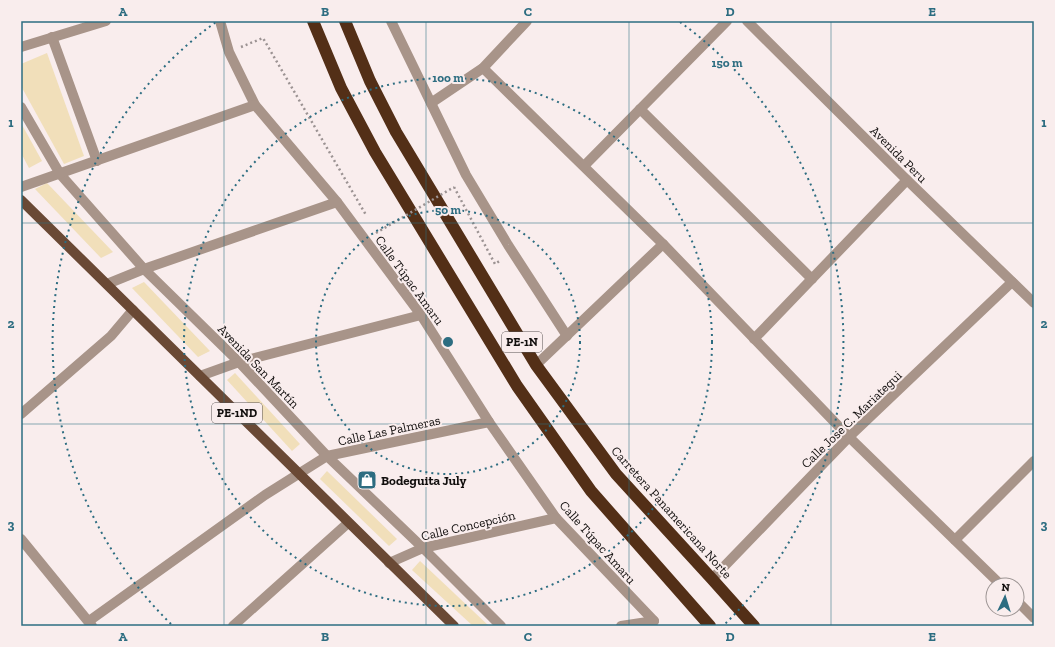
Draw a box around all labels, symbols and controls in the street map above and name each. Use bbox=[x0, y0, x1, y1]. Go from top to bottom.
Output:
text: A bbox=[119, 4, 128, 19]
text: B bbox=[321, 4, 329, 19]
text: C bbox=[524, 4, 532, 19]
text: D bbox=[725, 4, 735, 19]
text: E bbox=[928, 4, 936, 19]
text: 150 m bbox=[712, 56, 743, 70]
text: 100 m bbox=[432, 71, 464, 85]
text: 1 bbox=[8, 115, 14, 130]
text: 1 bbox=[1041, 115, 1047, 130]
street label: Avenida Peru bbox=[867, 123, 931, 186]
text: 50 m bbox=[435, 203, 461, 217]
street label: Calle Túpac Amaru bbox=[372, 233, 447, 328]
text: 2 bbox=[8, 316, 15, 331]
text: 2 bbox=[1041, 316, 1048, 331]
street label: Avenida San Martín bbox=[215, 321, 303, 412]
road number: PE-1N bbox=[502, 332, 542, 352]
centre of rings bbox=[441, 335, 455, 349]
street label: Calle Jose C. Mariategui bbox=[798, 367, 905, 471]
road number: PE-1ND bbox=[212, 403, 262, 423]
street label: Calle Las Palmeras bbox=[336, 412, 442, 449]
street label: Carretera Panamericana Norte bbox=[608, 443, 735, 581]
shop icon: Bodeguita July bbox=[356, 469, 378, 491]
place label: Bodeguita July bbox=[381, 473, 467, 488]
street label: Calle Túpac Amaru bbox=[556, 498, 639, 587]
street label: Calle Concepción bbox=[420, 507, 517, 544]
text: 3 bbox=[8, 517, 15, 532]
text: 3 bbox=[1041, 517, 1048, 532]
north arrow bbox=[985, 577, 1025, 617]
text: N bbox=[1001, 581, 1011, 594]
text: A bbox=[119, 629, 128, 644]
text: B bbox=[321, 629, 329, 644]
text: C bbox=[524, 629, 532, 644]
text: D bbox=[725, 629, 735, 644]
text: E bbox=[928, 629, 936, 644]

